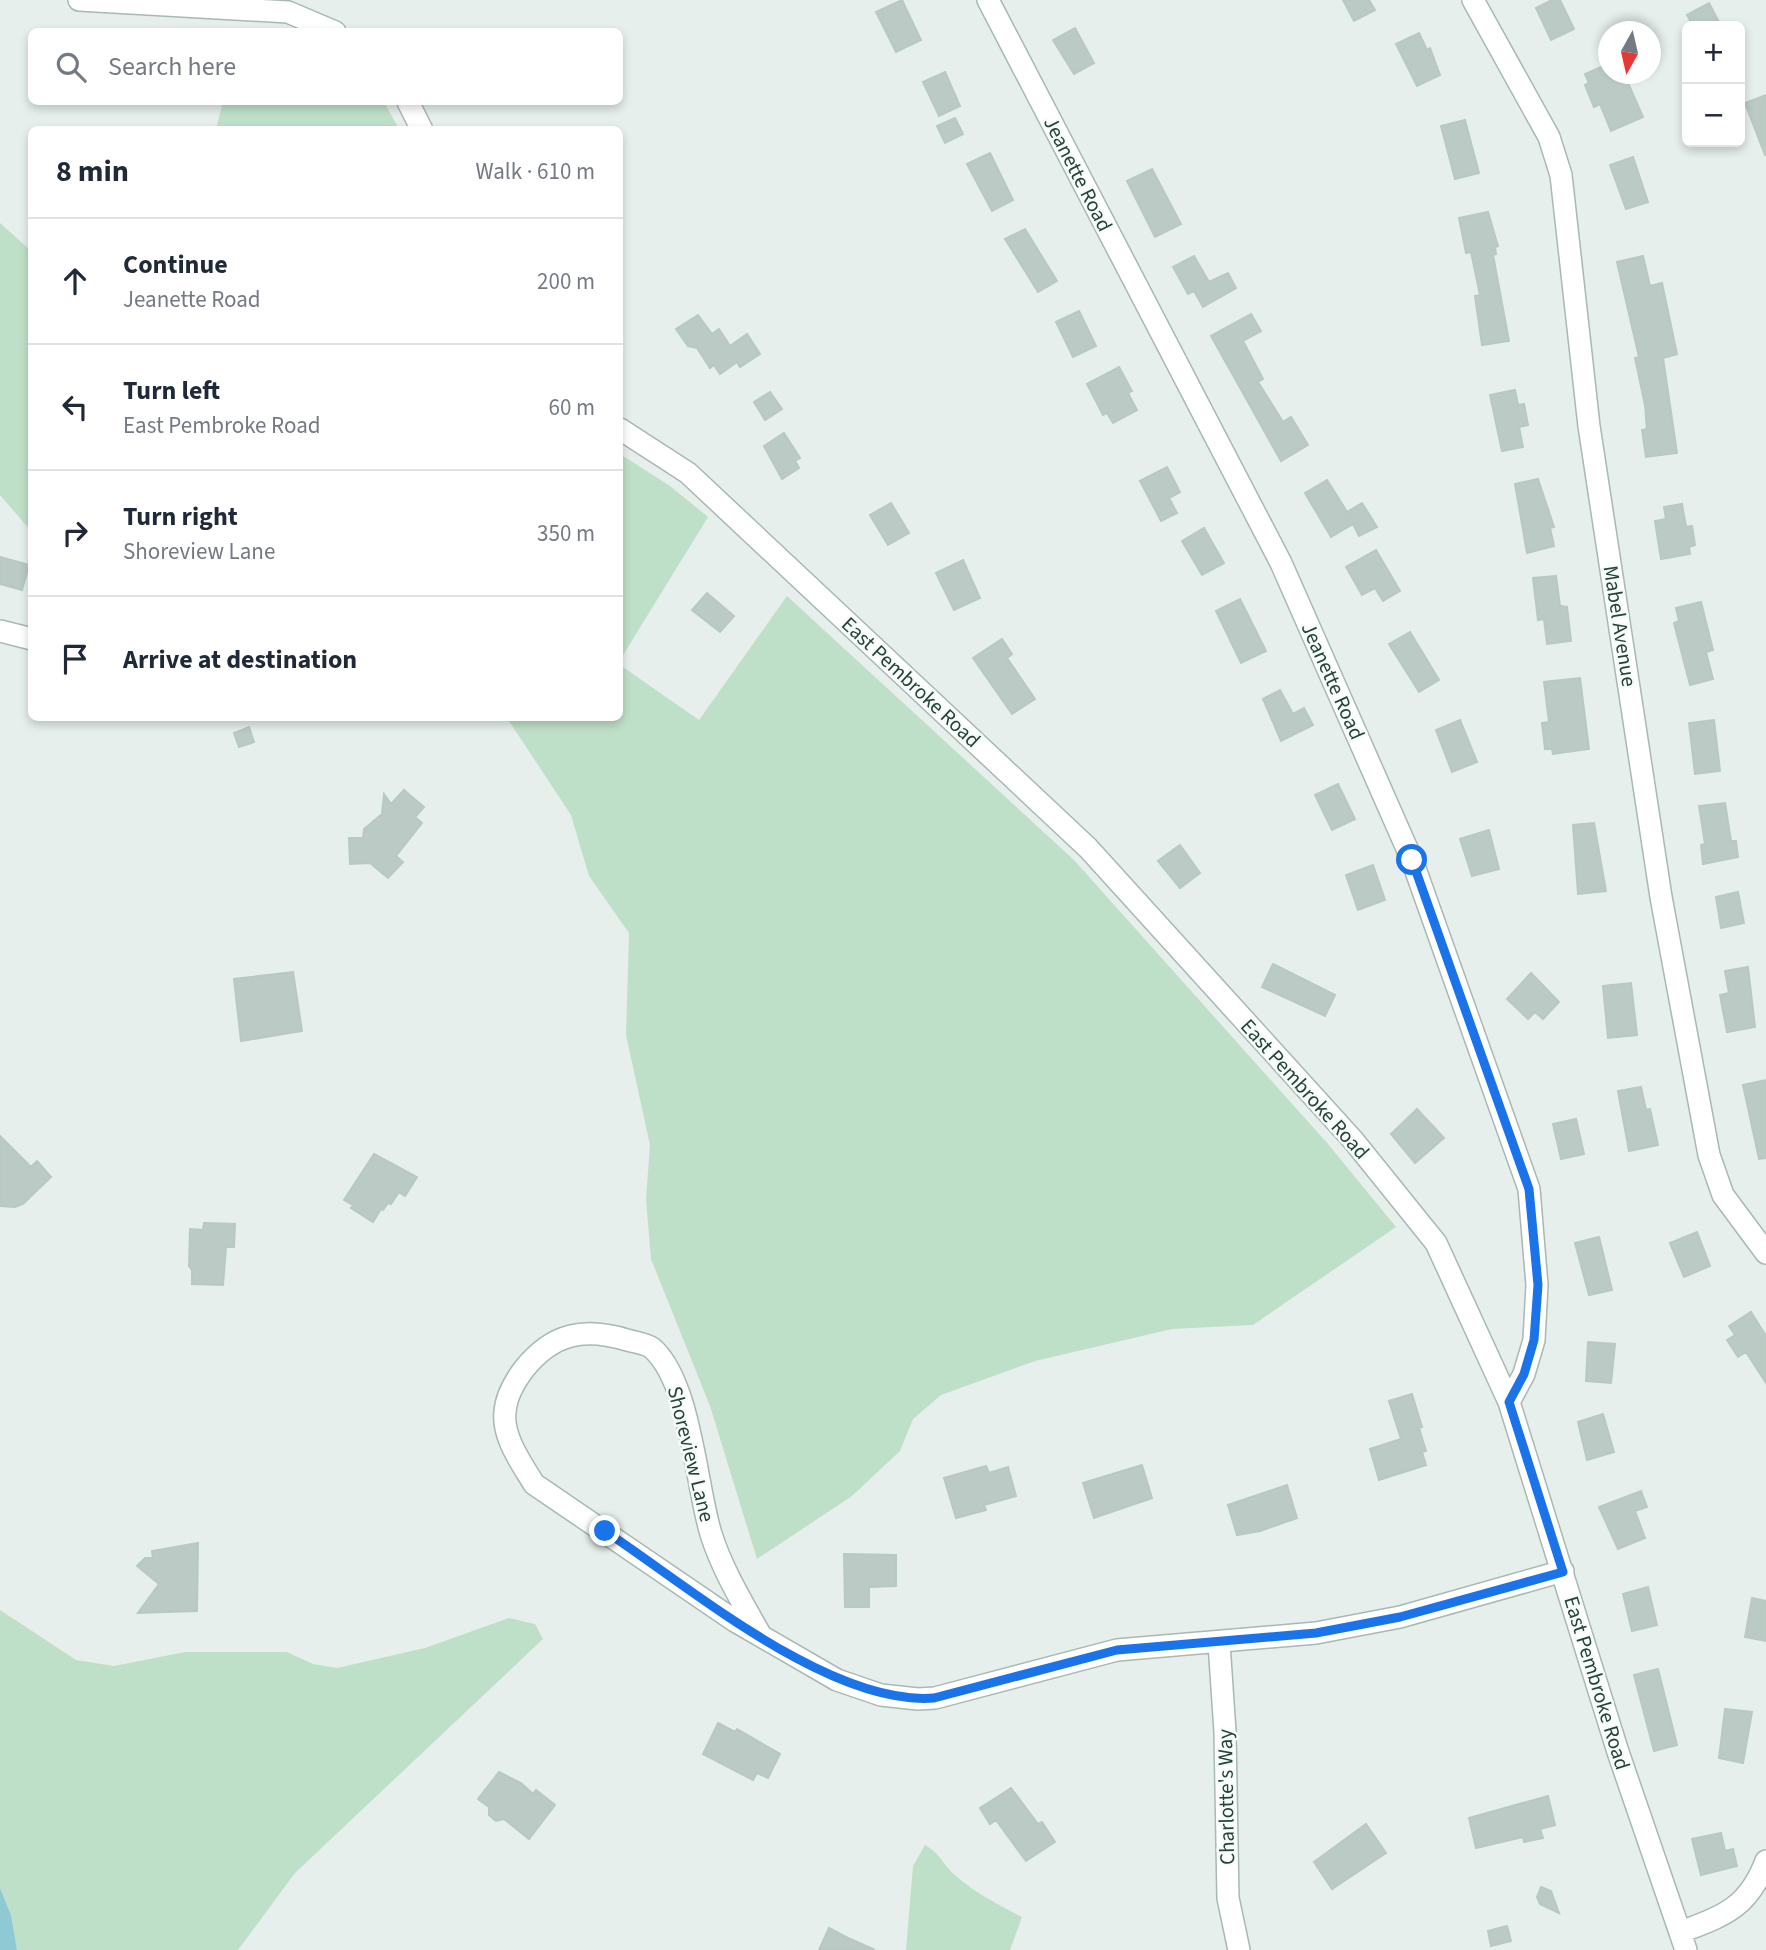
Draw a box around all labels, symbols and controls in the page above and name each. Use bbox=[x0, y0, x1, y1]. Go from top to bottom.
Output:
north arrow bbox=[1598, 21, 1661, 84]
map controls bbox=[1682, 21, 1745, 147]
button: + bbox=[1682, 21, 1745, 84]
search box bbox=[28, 28, 623, 105]
icon: search bbox=[52, 48, 90, 86]
text: Search here bbox=[108, 48, 236, 85]
button: − bbox=[1682, 84, 1745, 147]
street label: Jeanette Road bbox=[1036, 111, 1120, 237]
text: 8 min bbox=[56, 150, 129, 193]
text: Walk · 610 m bbox=[476, 155, 595, 188]
text: Continue bbox=[123, 246, 228, 283]
icon: ahead bbox=[56, 262, 94, 300]
text: 200 m bbox=[537, 265, 595, 298]
text: Jeanette Road bbox=[123, 283, 261, 316]
text: Turn left bbox=[123, 372, 220, 409]
icon: left bbox=[56, 388, 94, 426]
text: 60 m bbox=[548, 391, 595, 424]
text: East Pembroke Road bbox=[123, 409, 321, 442]
text: Turn right bbox=[123, 498, 238, 535]
icon: right bbox=[56, 514, 94, 552]
text: 350 m bbox=[537, 517, 595, 550]
text: Shoreview Lane bbox=[123, 535, 275, 568]
street label: Mabel Avenue bbox=[1596, 563, 1644, 689]
street label: East Pembroke Road bbox=[835, 610, 987, 754]
street label: Jeanette Road bbox=[1294, 618, 1372, 744]
icon: arrive bbox=[56, 640, 94, 678]
text: Arrive at destination bbox=[123, 641, 357, 678]
route start bbox=[1396, 844, 1427, 875]
street label: East Pembroke Road bbox=[1234, 1012, 1376, 1166]
street label: Shoreview Lane bbox=[660, 1383, 722, 1525]
route end bbox=[589, 1515, 620, 1546]
street label: East Pembroke Road bbox=[1556, 1592, 1638, 1774]
street label: Charlotte's Way bbox=[1210, 1729, 1242, 1865]

